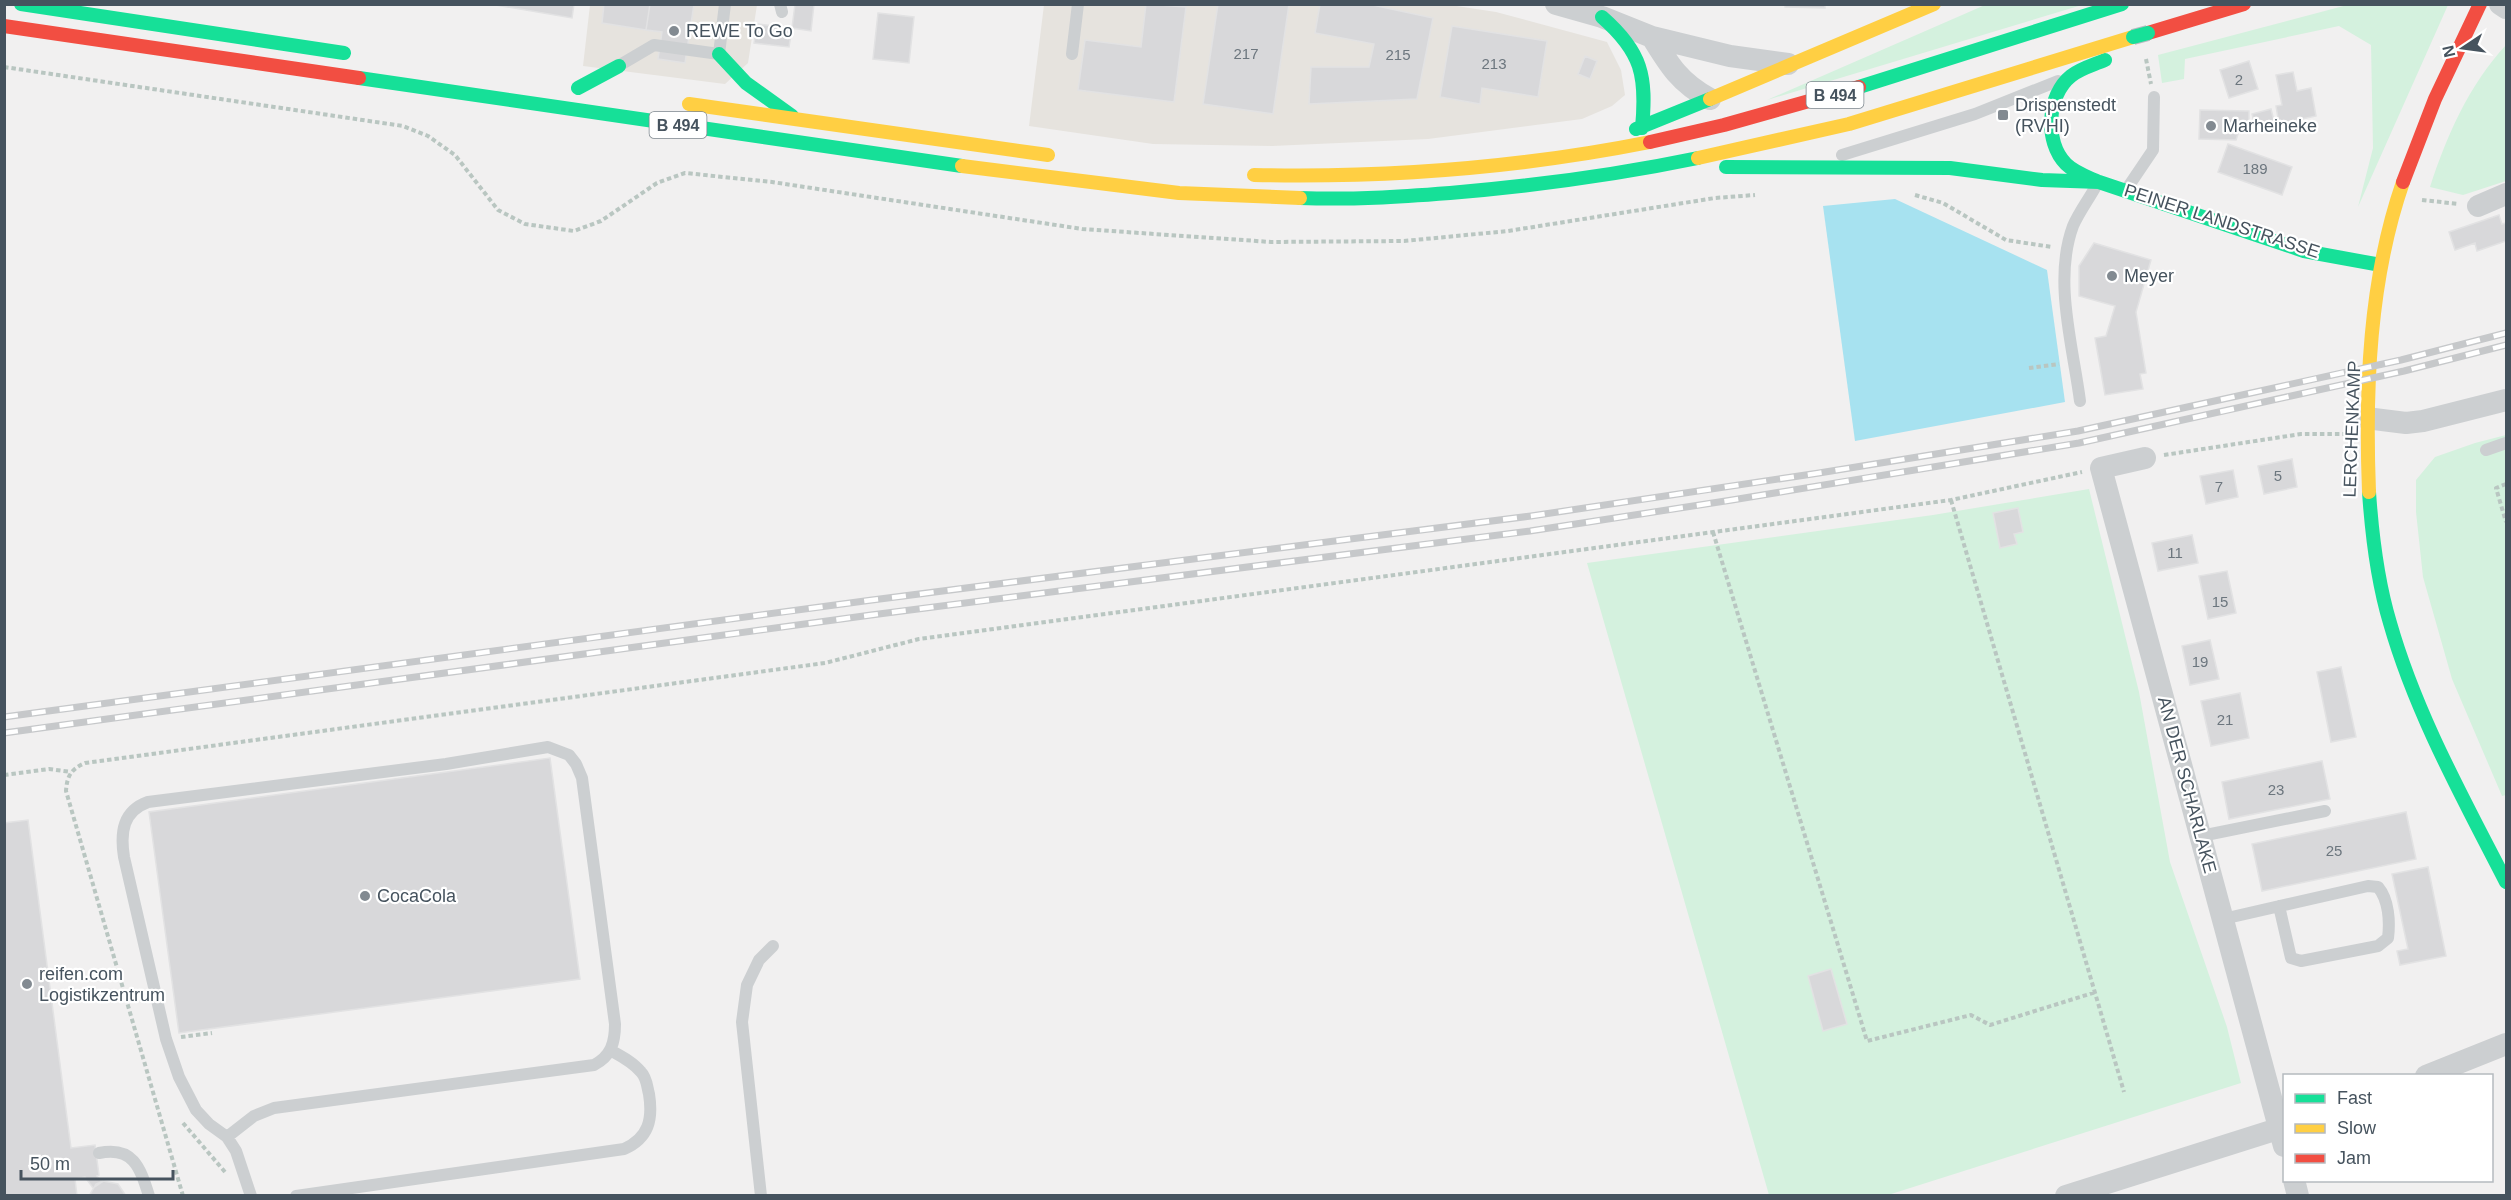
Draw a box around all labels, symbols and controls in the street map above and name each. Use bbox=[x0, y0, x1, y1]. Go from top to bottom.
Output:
north arrow bbox=[2433, 18, 2493, 78]
place label: REWE To Go bbox=[686, 21, 793, 41]
marker: REWE To Go bbox=[667, 24, 681, 38]
text: N bbox=[2439, 44, 2458, 59]
house number: 217 bbox=[1233, 45, 1259, 62]
house number: 215 bbox=[1385, 46, 1411, 63]
house number: 213 bbox=[1481, 55, 1507, 72]
house number: 2 bbox=[2235, 71, 2243, 88]
road number: B 494 bbox=[1806, 82, 1864, 108]
place label: Drispenstedt (RVHI) bbox=[2015, 95, 2116, 136]
marker: Drispenstedt (RVHI) bbox=[1996, 108, 2010, 122]
road number: B 494 bbox=[650, 112, 706, 138]
place label: Marheineke bbox=[2223, 116, 2317, 136]
marker: Marheineke bbox=[2204, 119, 2218, 133]
house number: 189 bbox=[2242, 160, 2268, 177]
street label: PEINER LANDSTRASSE bbox=[2122, 180, 2322, 262]
place label: Meyer bbox=[2124, 266, 2174, 286]
marker: Meyer bbox=[2105, 269, 2119, 283]
street label: LERCHENKAMP bbox=[2340, 360, 2364, 498]
house number: 5 bbox=[2274, 467, 2282, 484]
house number: 7 bbox=[2215, 478, 2223, 495]
house number: 11 bbox=[2167, 544, 2183, 561]
house number: 15 bbox=[2212, 593, 2228, 610]
house number: 19 bbox=[2192, 653, 2208, 670]
street label: AN DER SCHARLAKE bbox=[2154, 694, 2220, 876]
house number: 21 bbox=[2217, 711, 2233, 728]
house number: 23 bbox=[2268, 781, 2284, 798]
house number: 25 bbox=[2326, 842, 2342, 859]
place label: CocaCola bbox=[377, 886, 457, 906]
marker: CocaCola bbox=[358, 889, 372, 903]
place label: reifen.com Logistikzentrum bbox=[39, 964, 165, 1005]
marker: reifen.com Logistikzentrum bbox=[20, 977, 34, 991]
legend bbox=[2283, 1074, 2493, 1182]
text: Fast bbox=[2337, 1088, 2372, 1108]
text: Slow bbox=[2337, 1118, 2377, 1138]
scale bar bbox=[21, 1143, 172, 1181]
text: Jam bbox=[2337, 1148, 2371, 1168]
text: 50 m bbox=[30, 1154, 70, 1174]

